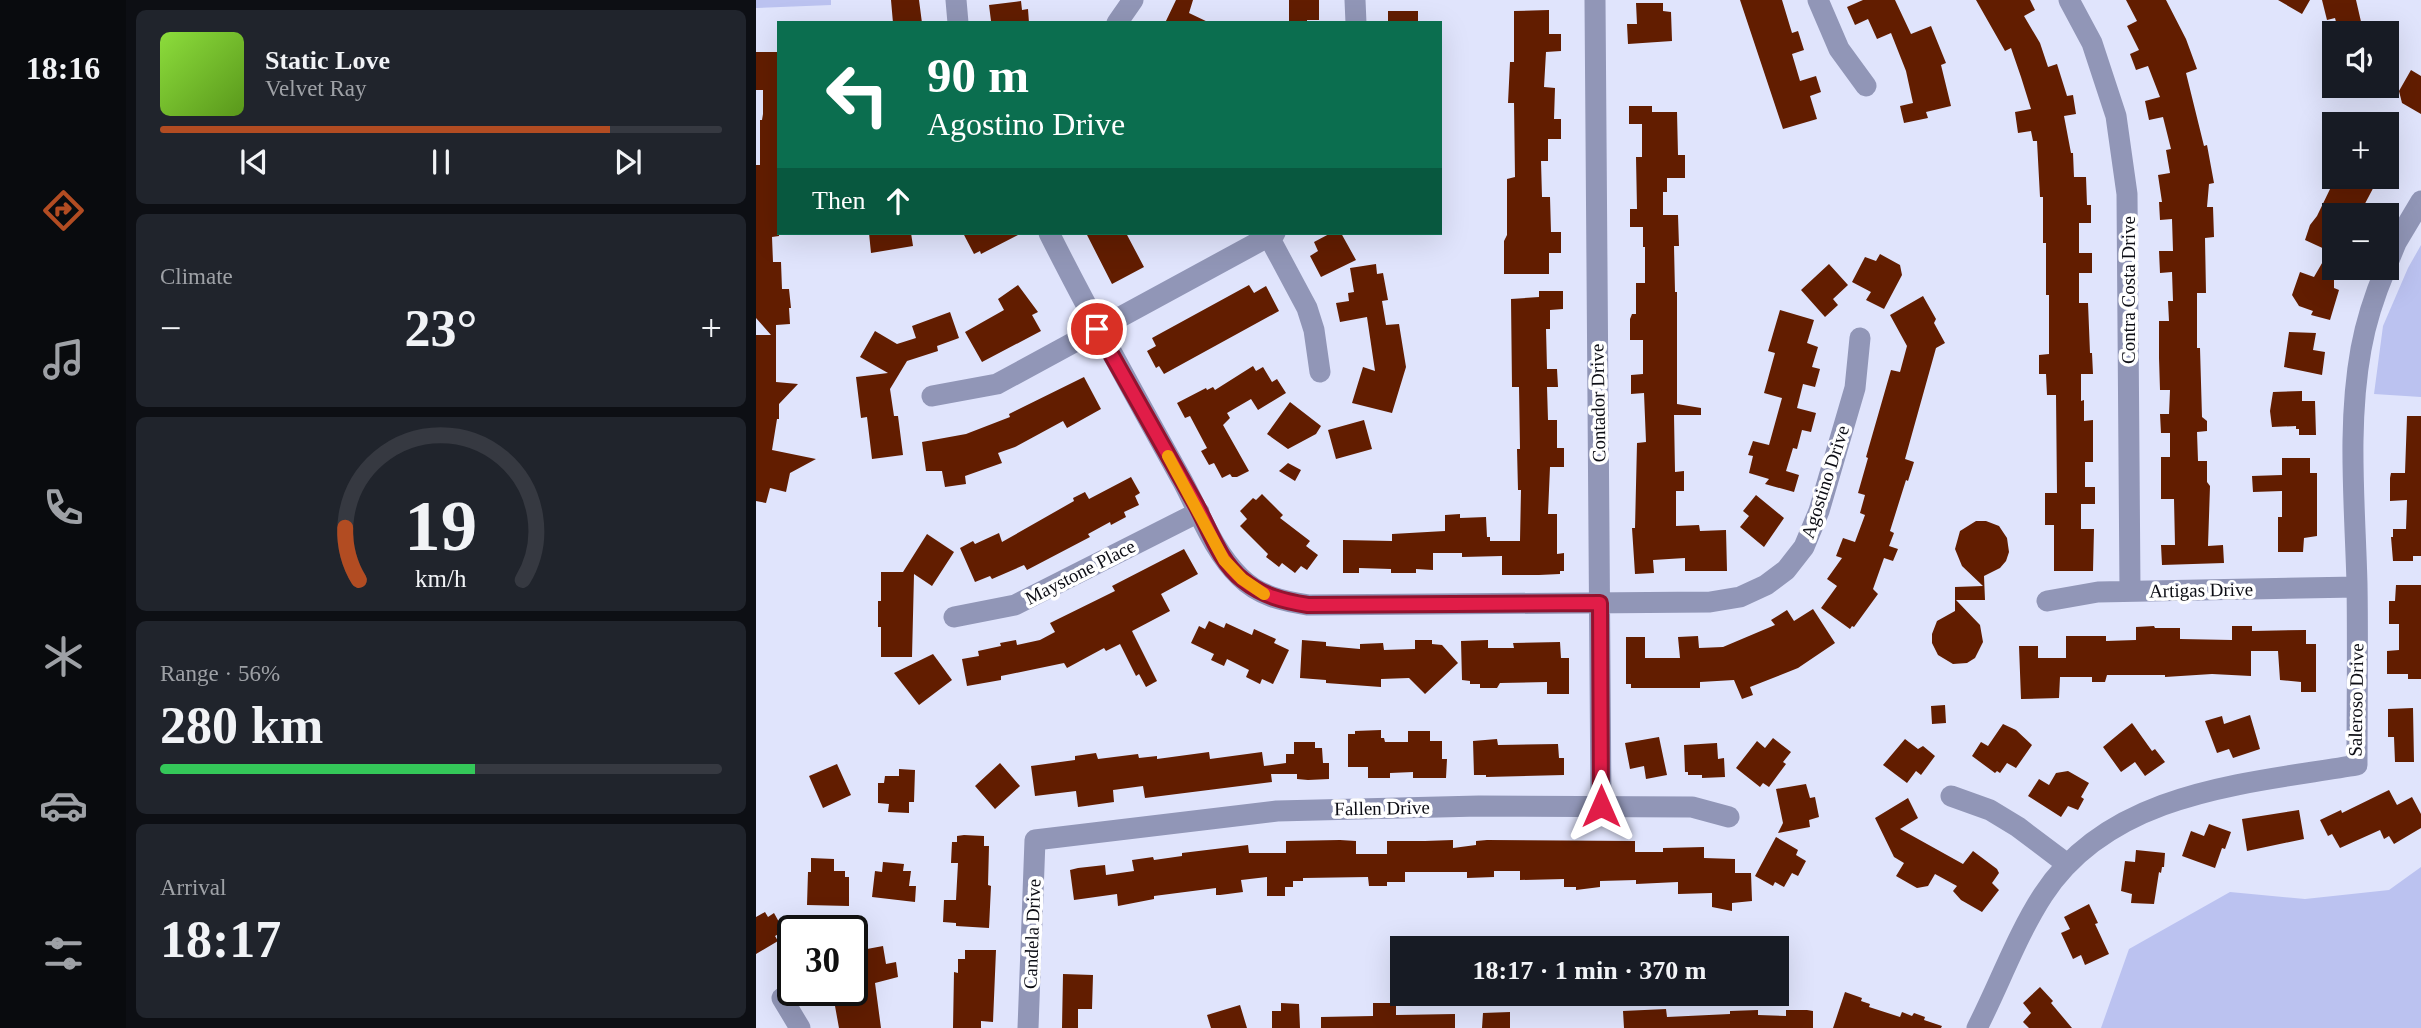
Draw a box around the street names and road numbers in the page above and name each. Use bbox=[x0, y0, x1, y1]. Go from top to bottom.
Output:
street label: Contra Costa Drive bbox=[2118, 216, 2139, 364]
street label: Contador Drive bbox=[1586, 343, 1610, 463]
street label: Agostino Drive bbox=[1797, 423, 1853, 541]
street label: Maystone Place bbox=[1021, 535, 1139, 609]
street label: Artigas Drive bbox=[2149, 579, 2253, 601]
street label: Saleroso Drive bbox=[2345, 643, 2367, 757]
street label: Fallen Drive bbox=[1334, 797, 1430, 819]
street label: Candela Drive bbox=[1020, 879, 1044, 989]

